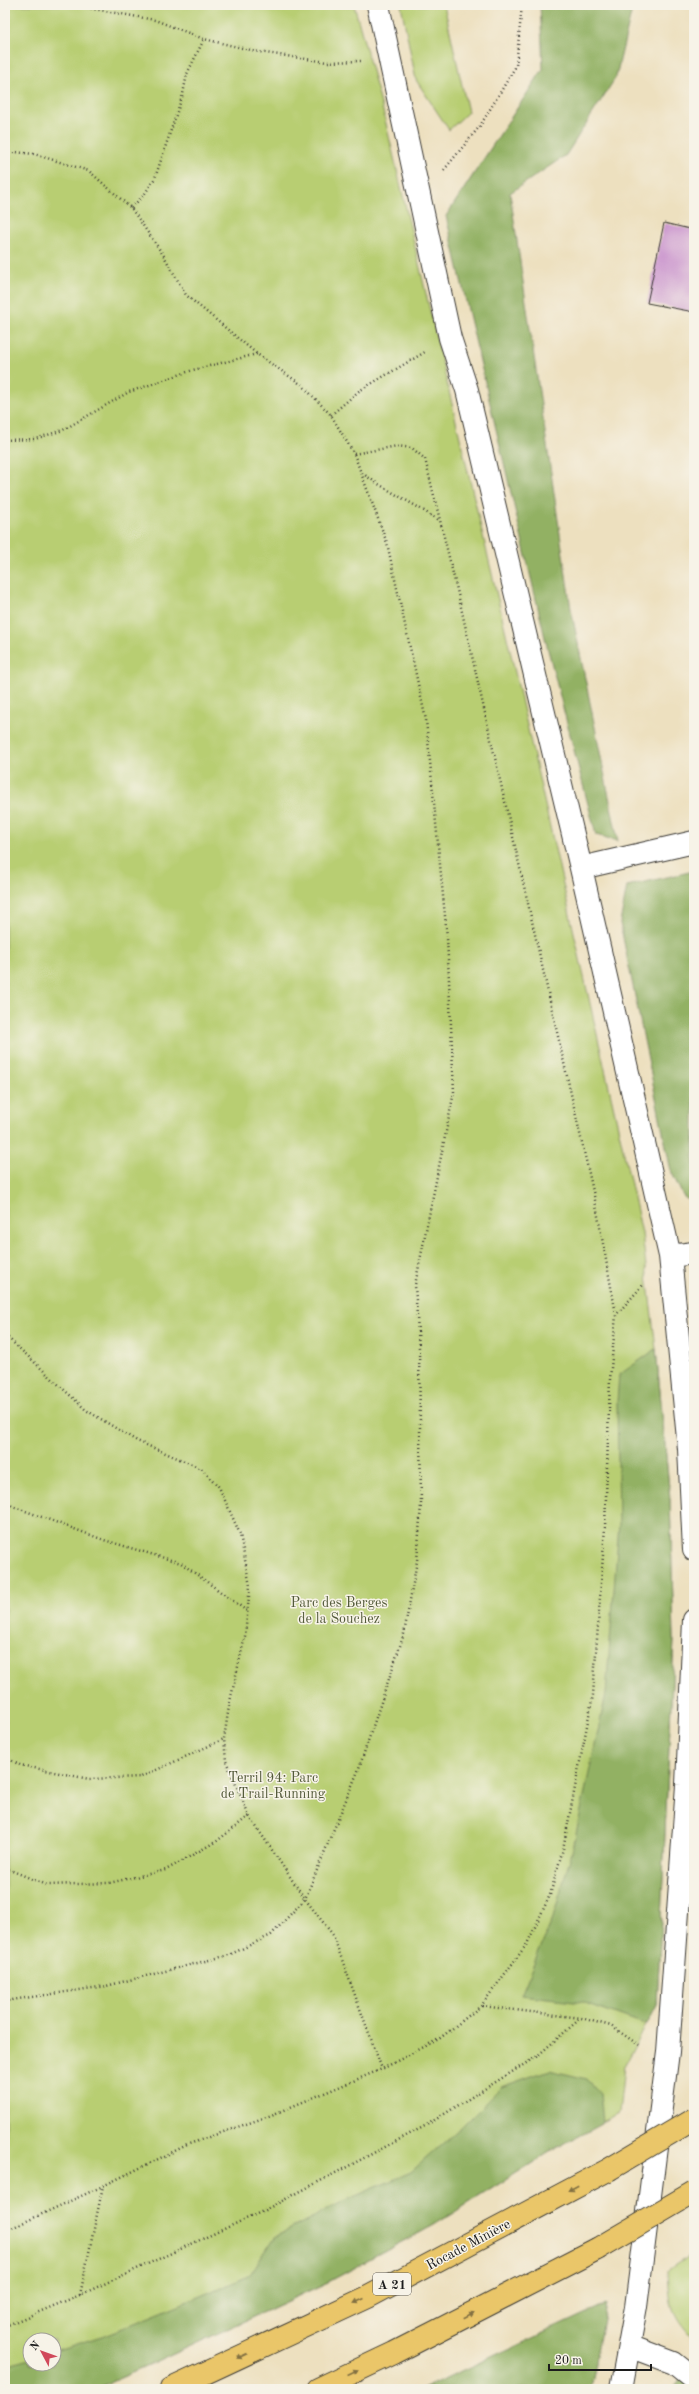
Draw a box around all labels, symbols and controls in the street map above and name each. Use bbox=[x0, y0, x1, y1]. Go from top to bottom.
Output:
park label: Parc des Berges de la Souchez bbox=[290, 1596, 388, 1626]
park label: Terril 94: Parc de Trail-Running bbox=[221, 1771, 326, 1801]
one-way arrow bbox=[567, 2185, 579, 2191]
street label: Rocade Minière bbox=[424, 2217, 513, 2273]
road number: A 21 bbox=[373, 2273, 411, 2295]
one-way arrow bbox=[354, 2298, 365, 2304]
one-way arrow bbox=[464, 2311, 475, 2318]
north arrow bbox=[22, 2332, 62, 2372]
text: N bbox=[29, 2339, 43, 2353]
scale bar bbox=[549, 2346, 651, 2372]
one-way arrow bbox=[236, 2353, 247, 2359]
text: 20 m bbox=[555, 2355, 582, 2367]
one-way arrow bbox=[347, 2369, 359, 2375]

